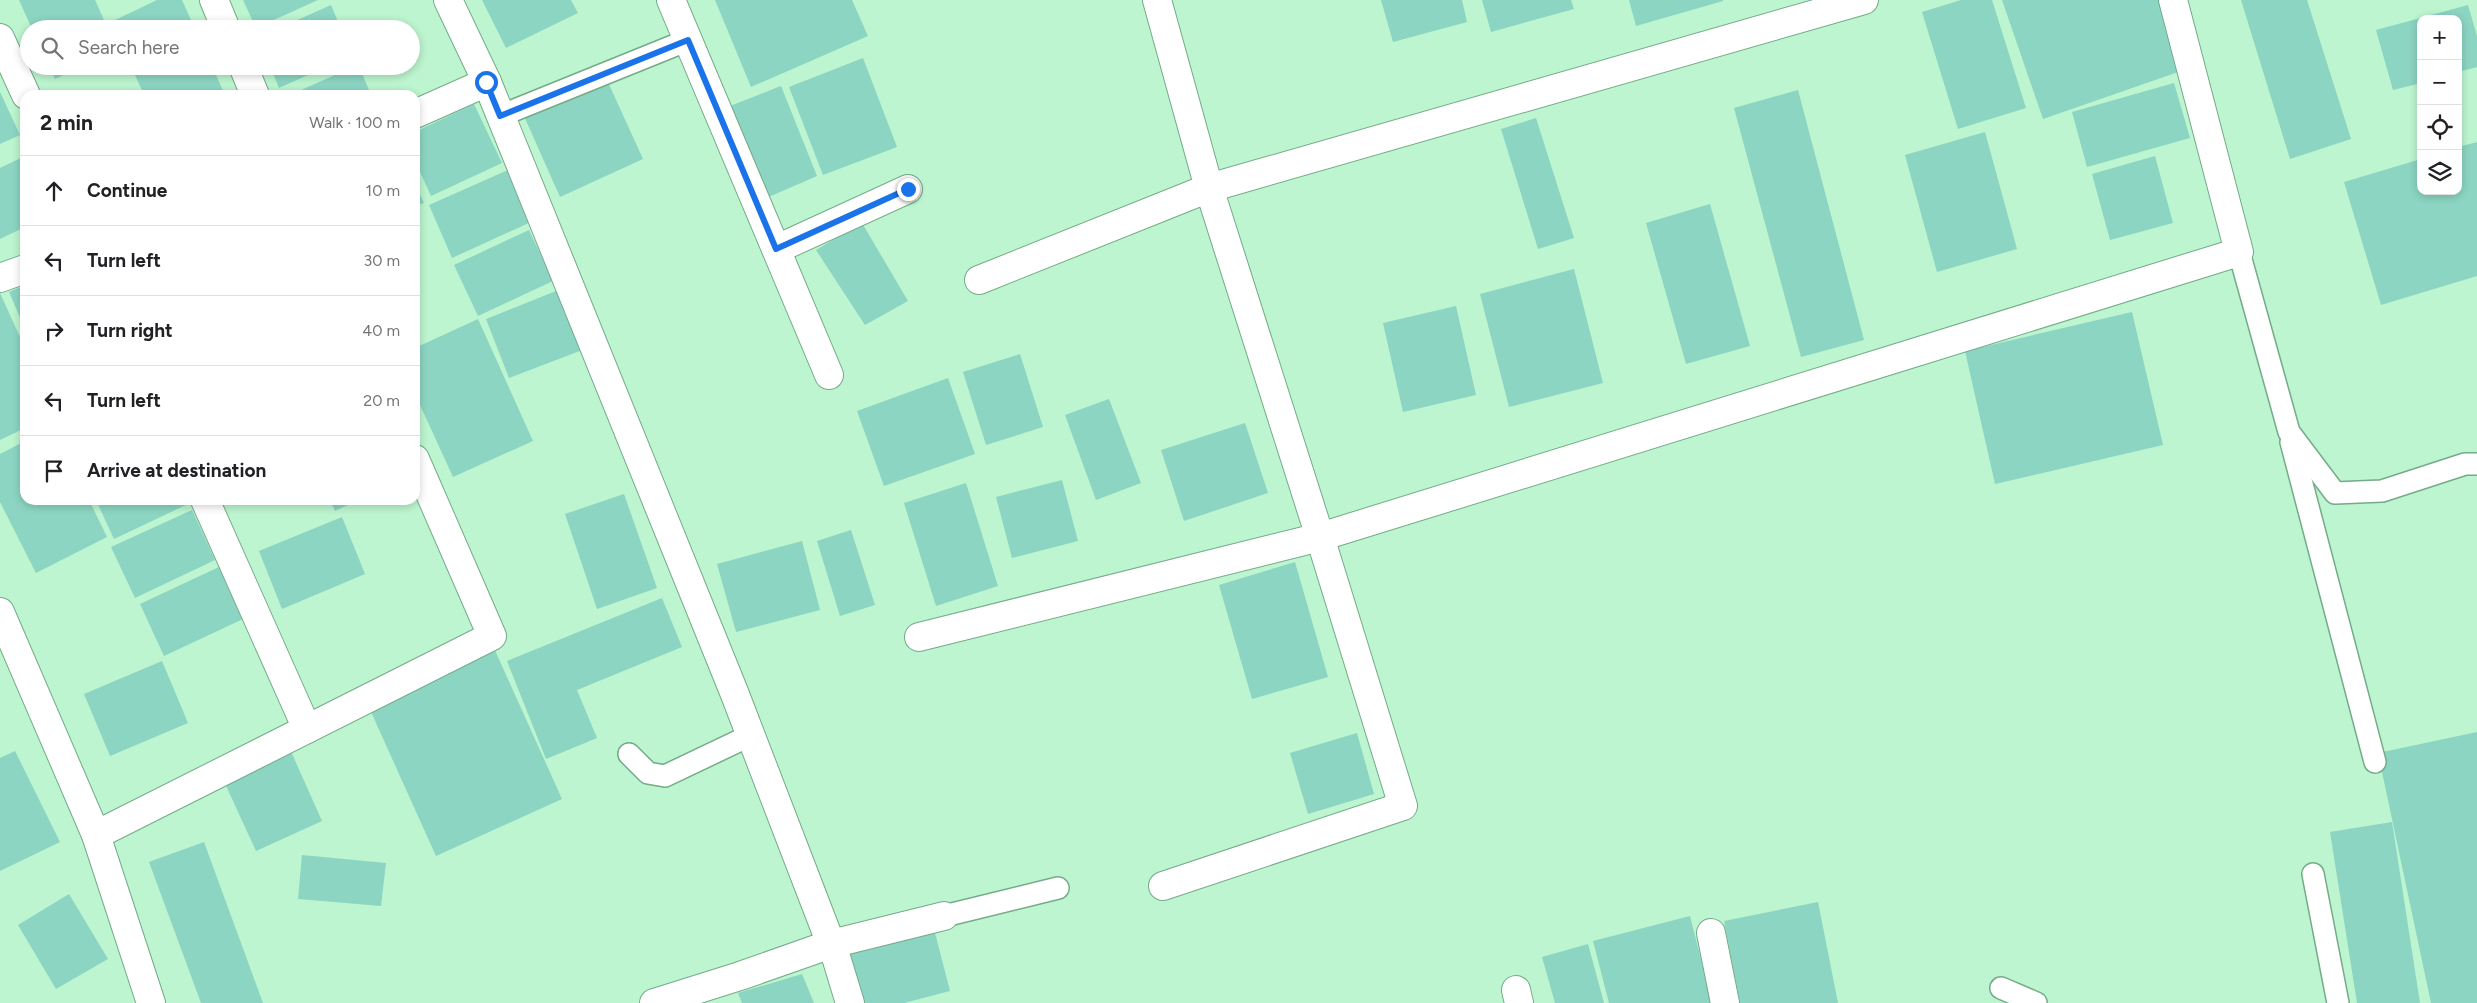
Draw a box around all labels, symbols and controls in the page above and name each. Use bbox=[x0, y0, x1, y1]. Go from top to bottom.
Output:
map controls bbox=[2417, 15, 2462, 195]
button: + bbox=[2417, 15, 2462, 60]
search box bbox=[20, 20, 420, 75]
icon: search bbox=[38, 34, 66, 62]
text: Search here bbox=[78, 36, 180, 59]
button: − bbox=[2417, 60, 2462, 105]
route start bbox=[475, 71, 498, 94]
button: locate bbox=[2417, 105, 2462, 150]
text: 2 min bbox=[40, 110, 93, 135]
text: Walk · 100 m bbox=[309, 113, 400, 132]
button: layers bbox=[2417, 150, 2462, 195]
icon: ahead bbox=[40, 177, 68, 205]
route end bbox=[897, 178, 920, 201]
text: Continue bbox=[87, 179, 167, 202]
text: 10 m bbox=[366, 181, 400, 200]
icon: left bbox=[40, 247, 68, 275]
text: Turn left bbox=[87, 249, 161, 272]
text: 30 m bbox=[363, 251, 400, 270]
icon: right bbox=[40, 317, 68, 345]
text: Turn right bbox=[87, 319, 173, 342]
text: 40 m bbox=[362, 321, 400, 340]
icon: left bbox=[40, 387, 68, 415]
text: Turn left bbox=[87, 389, 161, 412]
text: 20 m bbox=[363, 391, 400, 410]
icon: arrive bbox=[40, 457, 68, 485]
text: Arrive at destination bbox=[87, 459, 266, 482]

